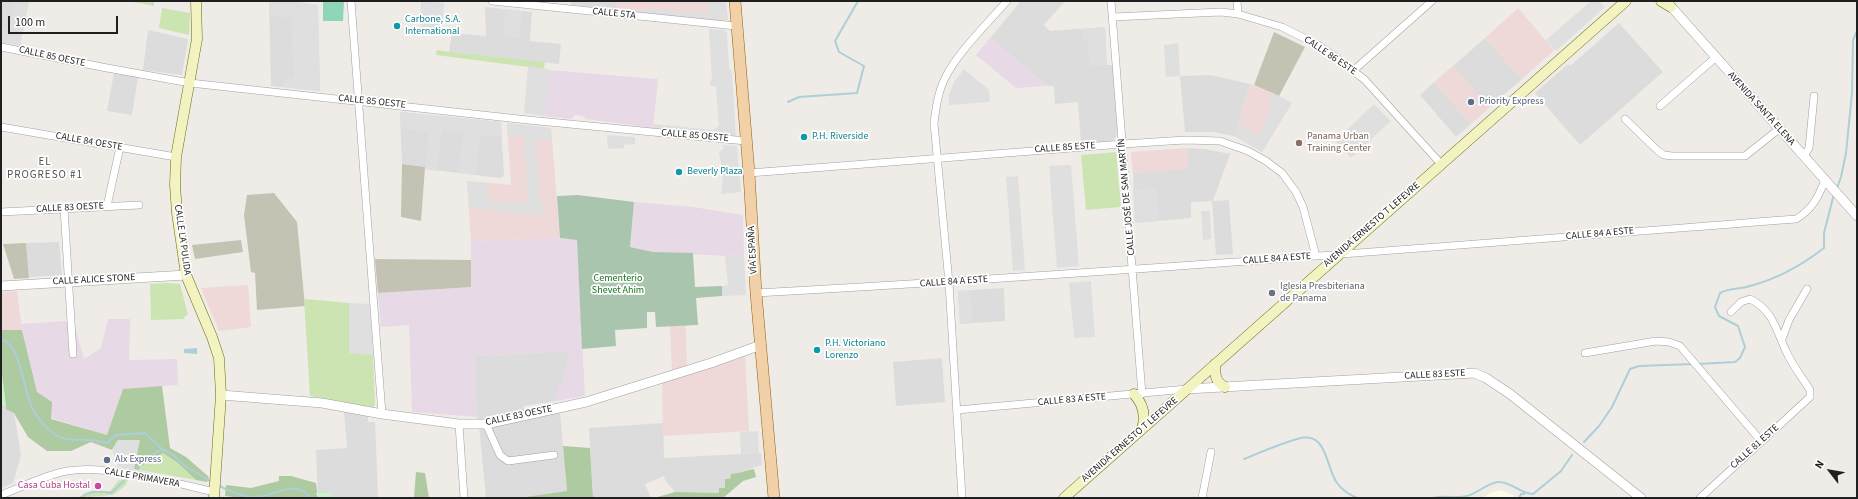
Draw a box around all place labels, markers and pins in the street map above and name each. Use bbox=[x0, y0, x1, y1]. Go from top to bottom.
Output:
place label: Carbone, S.A. International bbox=[405, 14, 461, 38]
marker: Carbone, S.A. International bbox=[392, 21, 402, 31]
place label: Priority Express bbox=[1479, 96, 1544, 108]
marker: Priority Express bbox=[1466, 97, 1476, 107]
place label: P.H. Riverside bbox=[812, 131, 868, 143]
place label: Panama Urban Training Center bbox=[1307, 131, 1371, 154]
marker: P.H. Riverside bbox=[799, 132, 809, 142]
marker: Panama Urban Training Center bbox=[1294, 138, 1304, 148]
place label: Beverly Plaza bbox=[687, 166, 742, 178]
marker: Beverly Plaza bbox=[674, 167, 684, 177]
place label: Iglesia Presbiteriana de Panama bbox=[1280, 281, 1365, 304]
marker: Iglesia Presbiteriana de Panama bbox=[1267, 288, 1277, 298]
place label: P.H. Victoriano Lorenzo bbox=[825, 338, 886, 362]
marker: P.H. Victoriano Lorenzo bbox=[812, 345, 822, 355]
place label: Alx Express bbox=[115, 454, 161, 466]
marker: Alx Express bbox=[102, 455, 112, 465]
place label: Casa Cuba Hostal bbox=[18, 480, 90, 492]
marker: Casa Cuba Hostal bbox=[93, 481, 103, 491]

